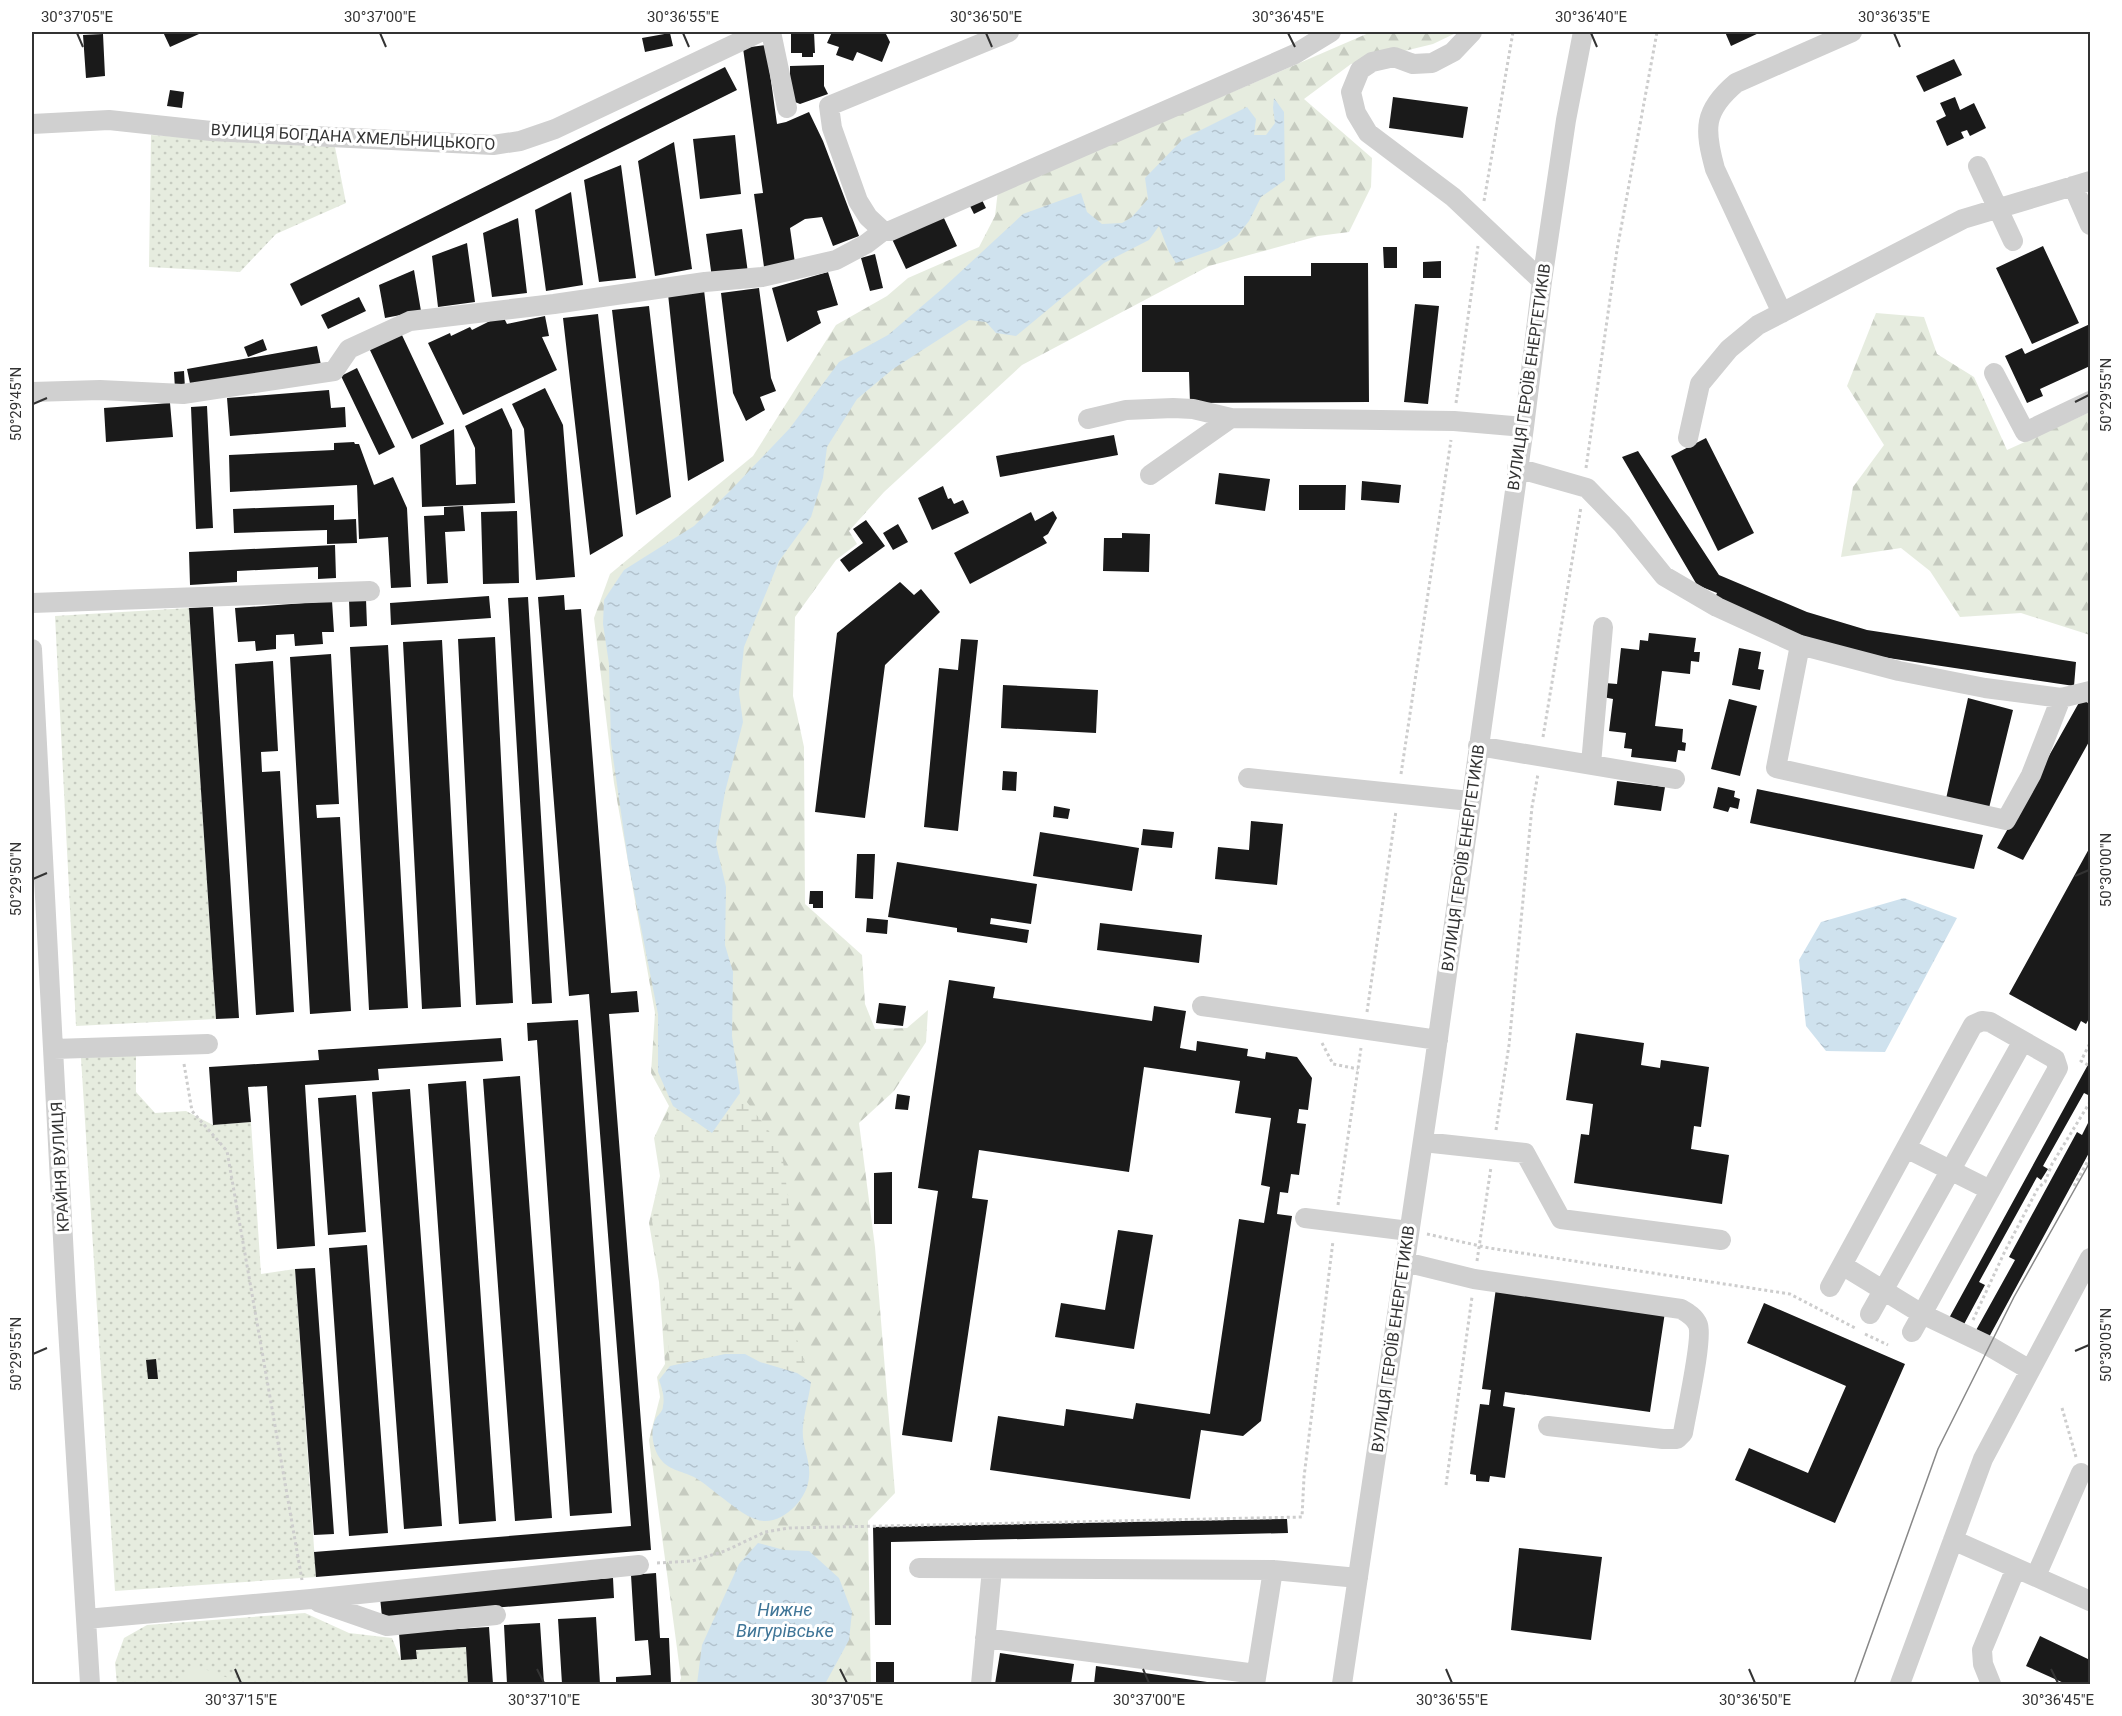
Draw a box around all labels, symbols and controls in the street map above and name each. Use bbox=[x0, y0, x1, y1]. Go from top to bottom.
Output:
text: 30°37'05"E bbox=[41, 8, 114, 26]
text: 30°37'00"E bbox=[344, 8, 417, 26]
text: 30°36'55"E bbox=[647, 8, 720, 26]
text: 30°36'50"E bbox=[950, 8, 1023, 26]
text: 30°36'45"E bbox=[1252, 8, 1325, 26]
text: 30°36'40"E bbox=[1555, 8, 1628, 26]
text: 30°36'35"E bbox=[1858, 8, 1931, 26]
street label: ВУЛИЦЯ БОГДАНА ХМЕЛЬНИЦЬКОГО bbox=[210, 120, 496, 154]
street label: ВУЛИЦЯ ГЕРОЇВ ЕНЕРГЕТИКІВ bbox=[1504, 262, 1554, 492]
text: 50°29'55"N bbox=[2097, 358, 2115, 432]
text: 50°29'45"N bbox=[7, 367, 25, 441]
street label: ВУЛИЦЯ ГЕРОЇВ ЕНЕРГЕТИКІВ bbox=[1438, 743, 1488, 973]
text: 50°30'00"N bbox=[2097, 833, 2115, 907]
text: 50°29'50"N bbox=[7, 842, 25, 916]
street label: КРАЙНЯ ВУЛИЦЯ bbox=[47, 1101, 73, 1233]
street label: ВУЛИЦЯ ГЕРОЇВ ЕНЕРГЕТИКІВ bbox=[1368, 1224, 1418, 1454]
text: 50°30'05"N bbox=[2097, 1308, 2115, 1382]
text: 50°29'55"N bbox=[7, 1317, 25, 1391]
water label: Нижнє Вигурівське bbox=[736, 1599, 834, 1641]
text: 30°37'15"E bbox=[205, 1691, 278, 1709]
text: 30°37'10"E bbox=[508, 1691, 581, 1709]
text: 30°37'05"E bbox=[811, 1691, 884, 1709]
text: 30°37'00"E bbox=[1113, 1691, 1186, 1709]
text: 30°36'55"E bbox=[1416, 1691, 1489, 1709]
text: 30°36'50"E bbox=[1719, 1691, 1792, 1709]
text: 30°36'45"E bbox=[2022, 1691, 2095, 1709]

